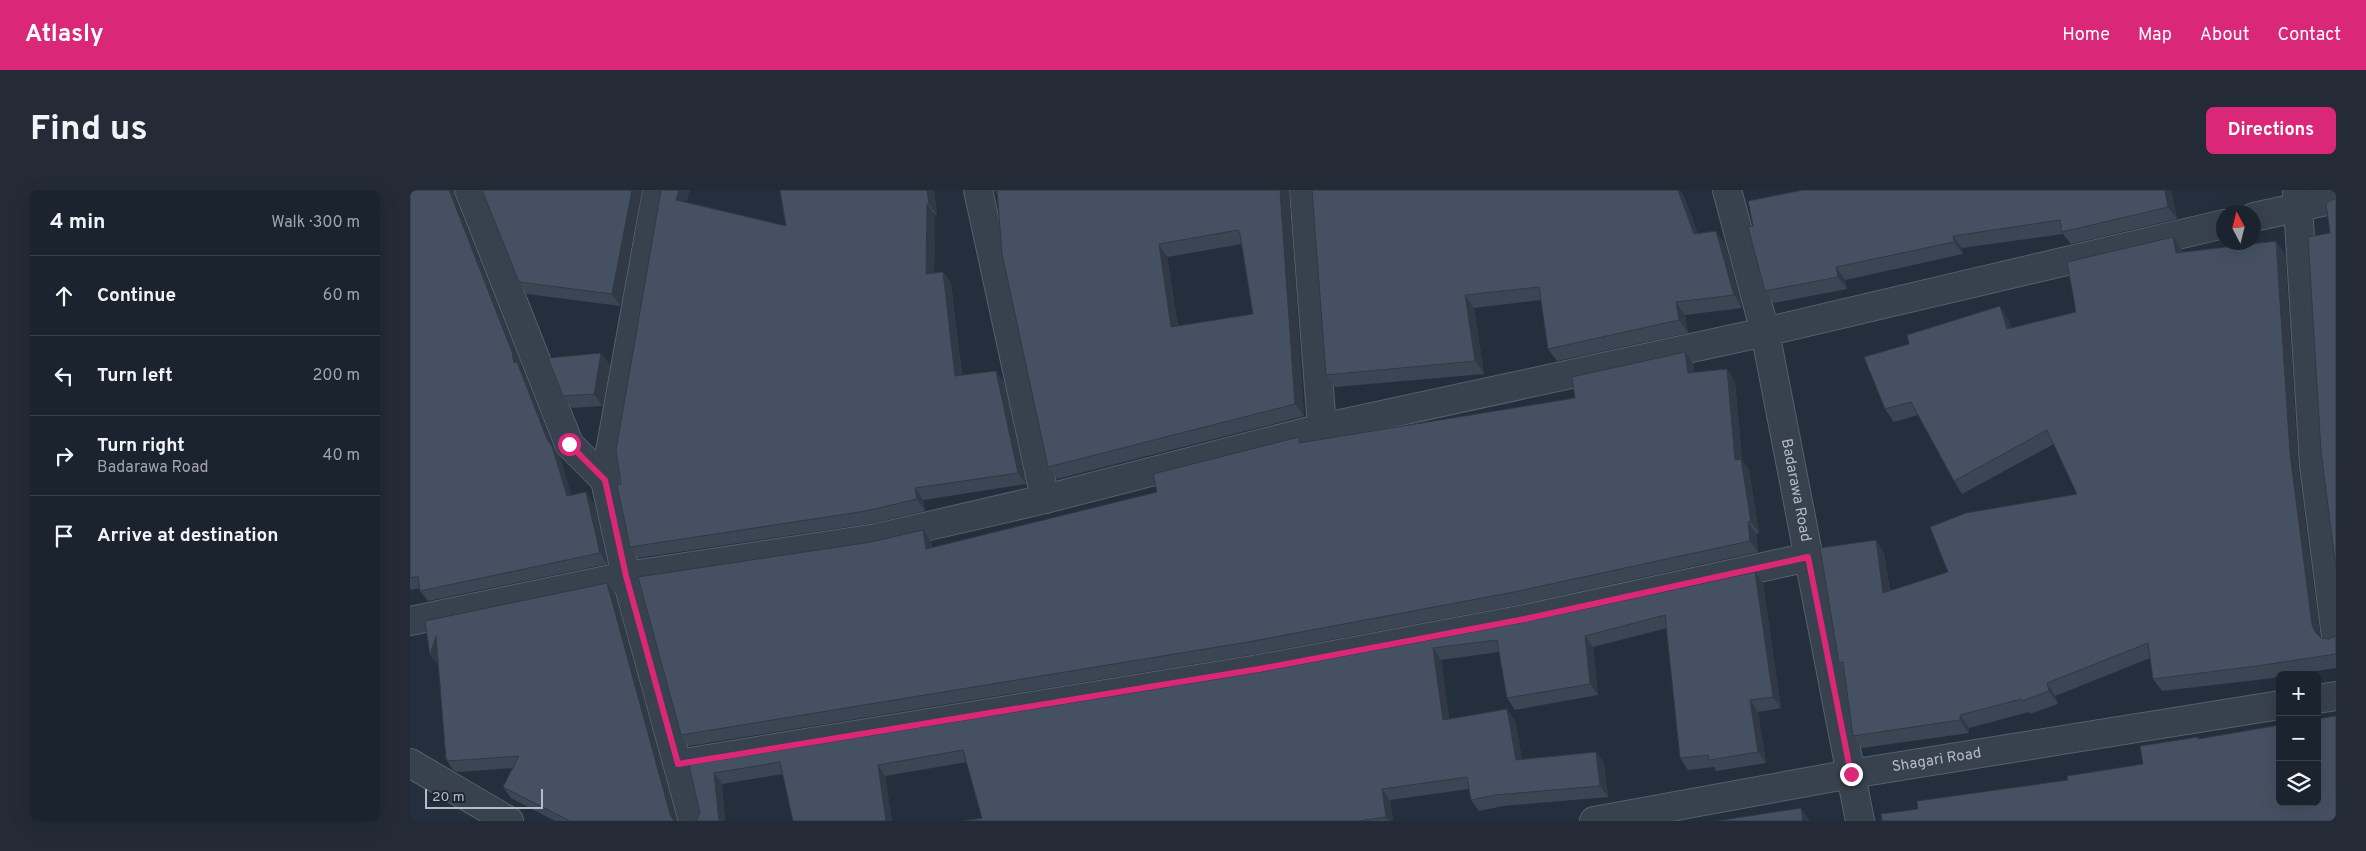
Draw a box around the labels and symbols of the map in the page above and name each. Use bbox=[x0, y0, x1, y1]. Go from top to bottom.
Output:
north arrow bbox=[2216, 205, 2261, 250]
route start bbox=[558, 433, 581, 456]
street label: Badarawa Road bbox=[1776, 437, 1815, 543]
street label: Shagari Road bbox=[1891, 744, 1983, 777]
route end bbox=[1840, 763, 1863, 786]
scale bar bbox=[425, 786, 542, 809]

